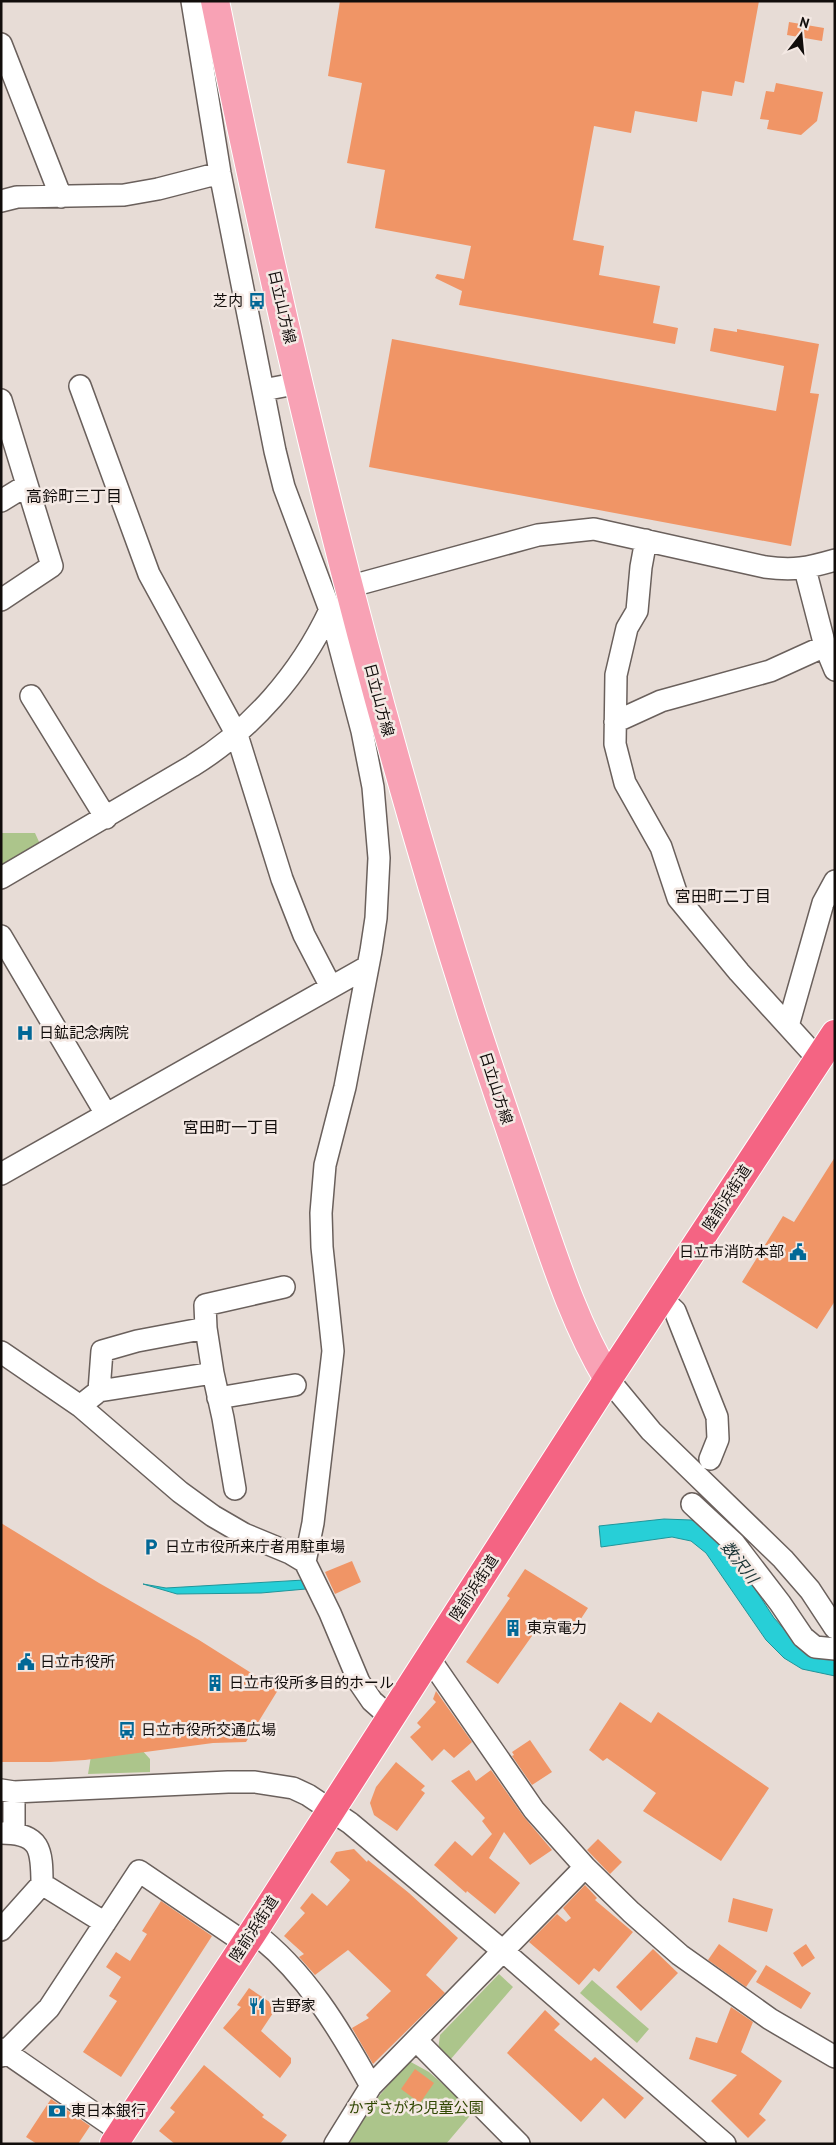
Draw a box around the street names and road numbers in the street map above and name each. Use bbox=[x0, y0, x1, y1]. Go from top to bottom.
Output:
street label: 日立山方線 bbox=[265, 268, 300, 346]
street label: 日立山方線 bbox=[361, 661, 398, 739]
street label: 日立山方線 bbox=[476, 1049, 517, 1126]
street label: 陸前浜街道 bbox=[698, 1161, 755, 1234]
street label: 陸前浜街道 bbox=[445, 1551, 502, 1624]
street label: 陸前浜街道 bbox=[225, 1892, 282, 1965]

